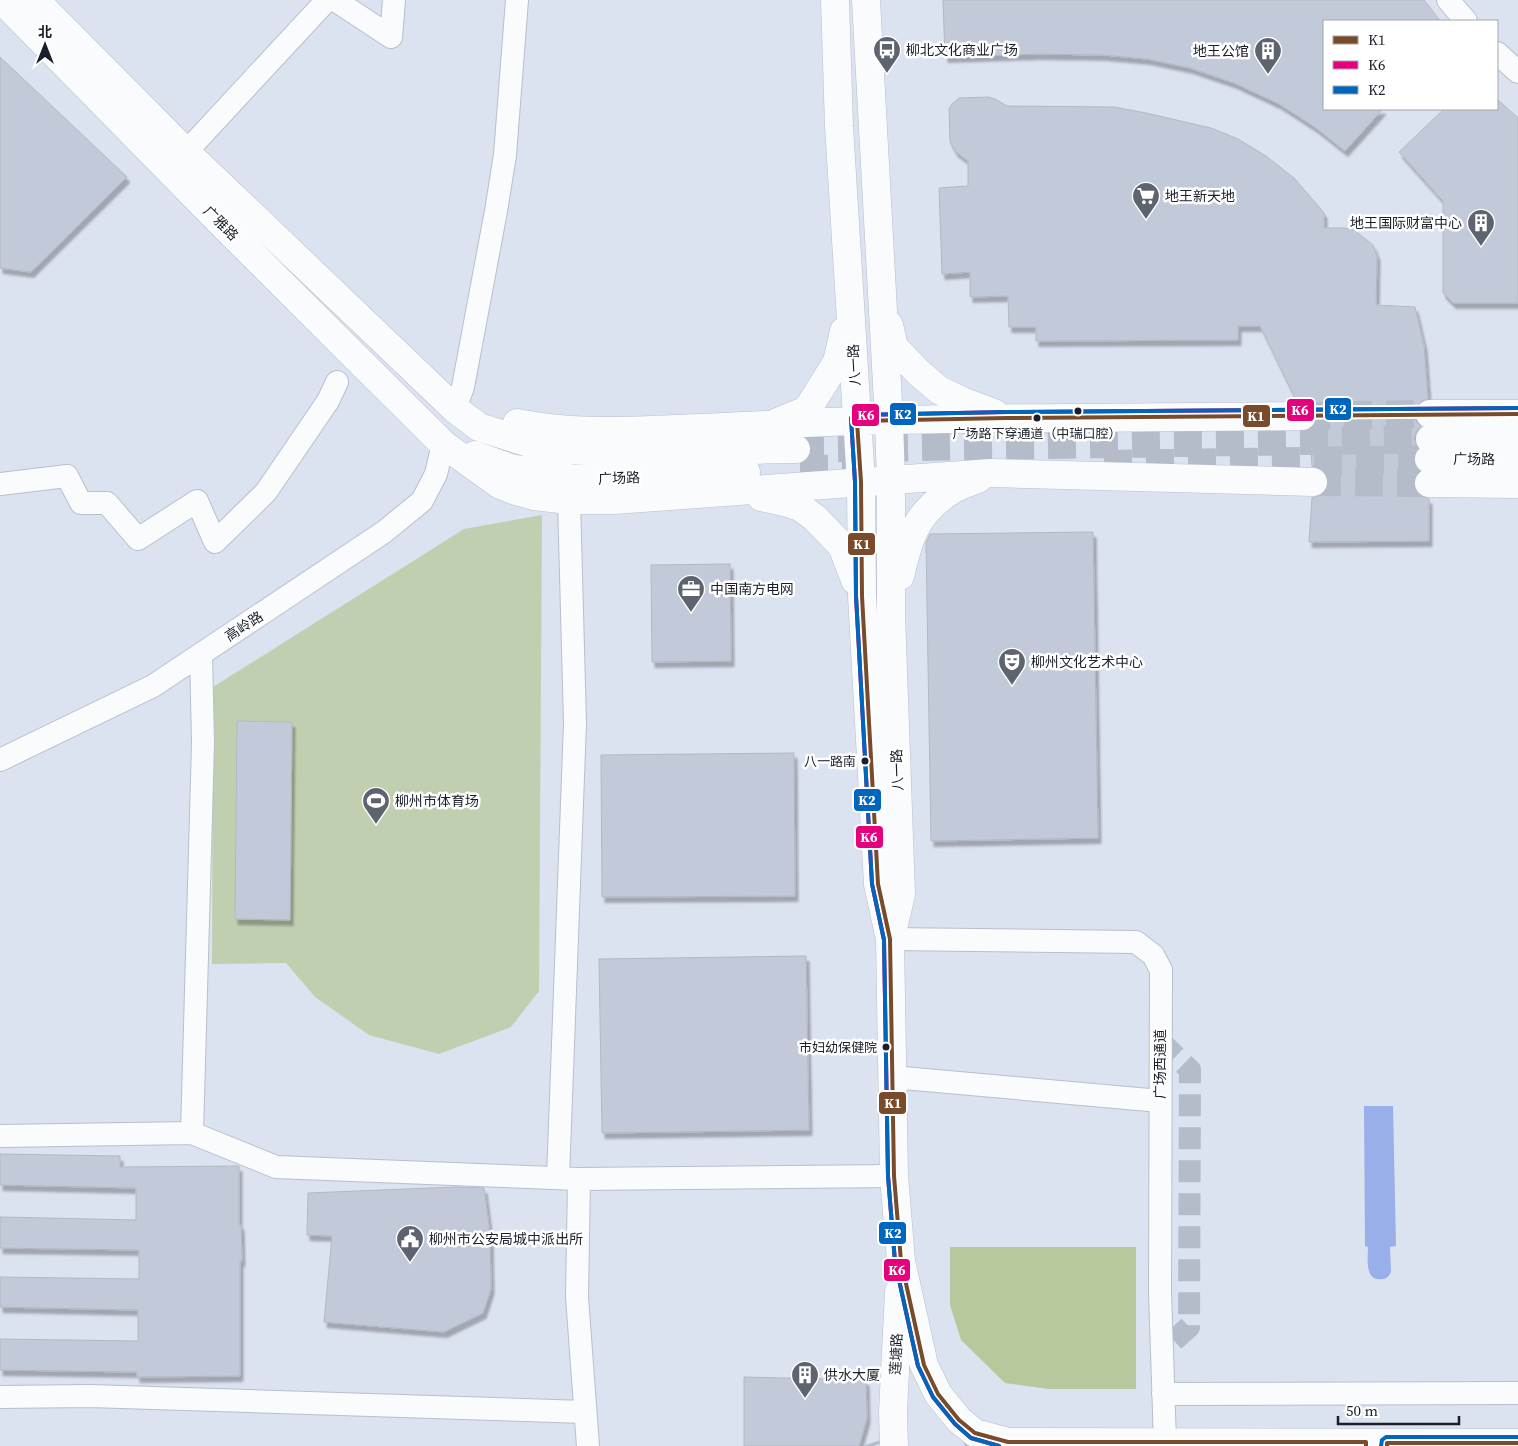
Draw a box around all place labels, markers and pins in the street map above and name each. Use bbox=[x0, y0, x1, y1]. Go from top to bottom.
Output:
bus stop icon: 柳北文化商业广场 bbox=[872, 35, 902, 74]
building icon: 地王公馆 bbox=[1253, 36, 1283, 75]
place label: 柳北文化商业广场 bbox=[906, 40, 1018, 60]
place label: 地王公馆 bbox=[1193, 41, 1249, 61]
supermarket icon: 地王新天地 bbox=[1131, 181, 1161, 220]
place label: 地王新天地 bbox=[1165, 186, 1235, 206]
building icon: 地王国际财富中心 bbox=[1466, 208, 1496, 247]
place label: 地王国际财富中心 bbox=[1350, 213, 1462, 233]
unlabelled marker bbox=[1073, 406, 1083, 416]
marker: 广场路下穿通道（中瑞口腔） bbox=[1032, 413, 1042, 423]
place label: 广场路下穿通道（中瑞口腔） bbox=[952, 425, 1122, 442]
office icon: 中国南方电网 bbox=[676, 574, 706, 613]
place label: 中国南方电网 bbox=[710, 579, 794, 599]
theatre icon: 柳州文化艺术中心 bbox=[997, 647, 1027, 686]
place label: 柳州文化艺术中心 bbox=[1031, 652, 1143, 672]
place label: 八一路南 bbox=[804, 753, 856, 770]
marker: 八一路南 bbox=[860, 756, 870, 766]
sports icon: 柳州市体育场 bbox=[361, 786, 391, 825]
place label: 柳州市体育场 bbox=[395, 791, 479, 811]
place label: 市妇幼保健院 bbox=[799, 1039, 877, 1056]
marker: 市妇幼保健院 bbox=[881, 1042, 891, 1052]
public building icon: 柳州市公安局城中派出所 bbox=[395, 1224, 425, 1263]
place label: 柳州市公安局城中派出所 bbox=[429, 1229, 583, 1249]
building icon: 供水大厦 bbox=[790, 1360, 820, 1399]
place label: 供水大厦 bbox=[824, 1365, 880, 1385]

